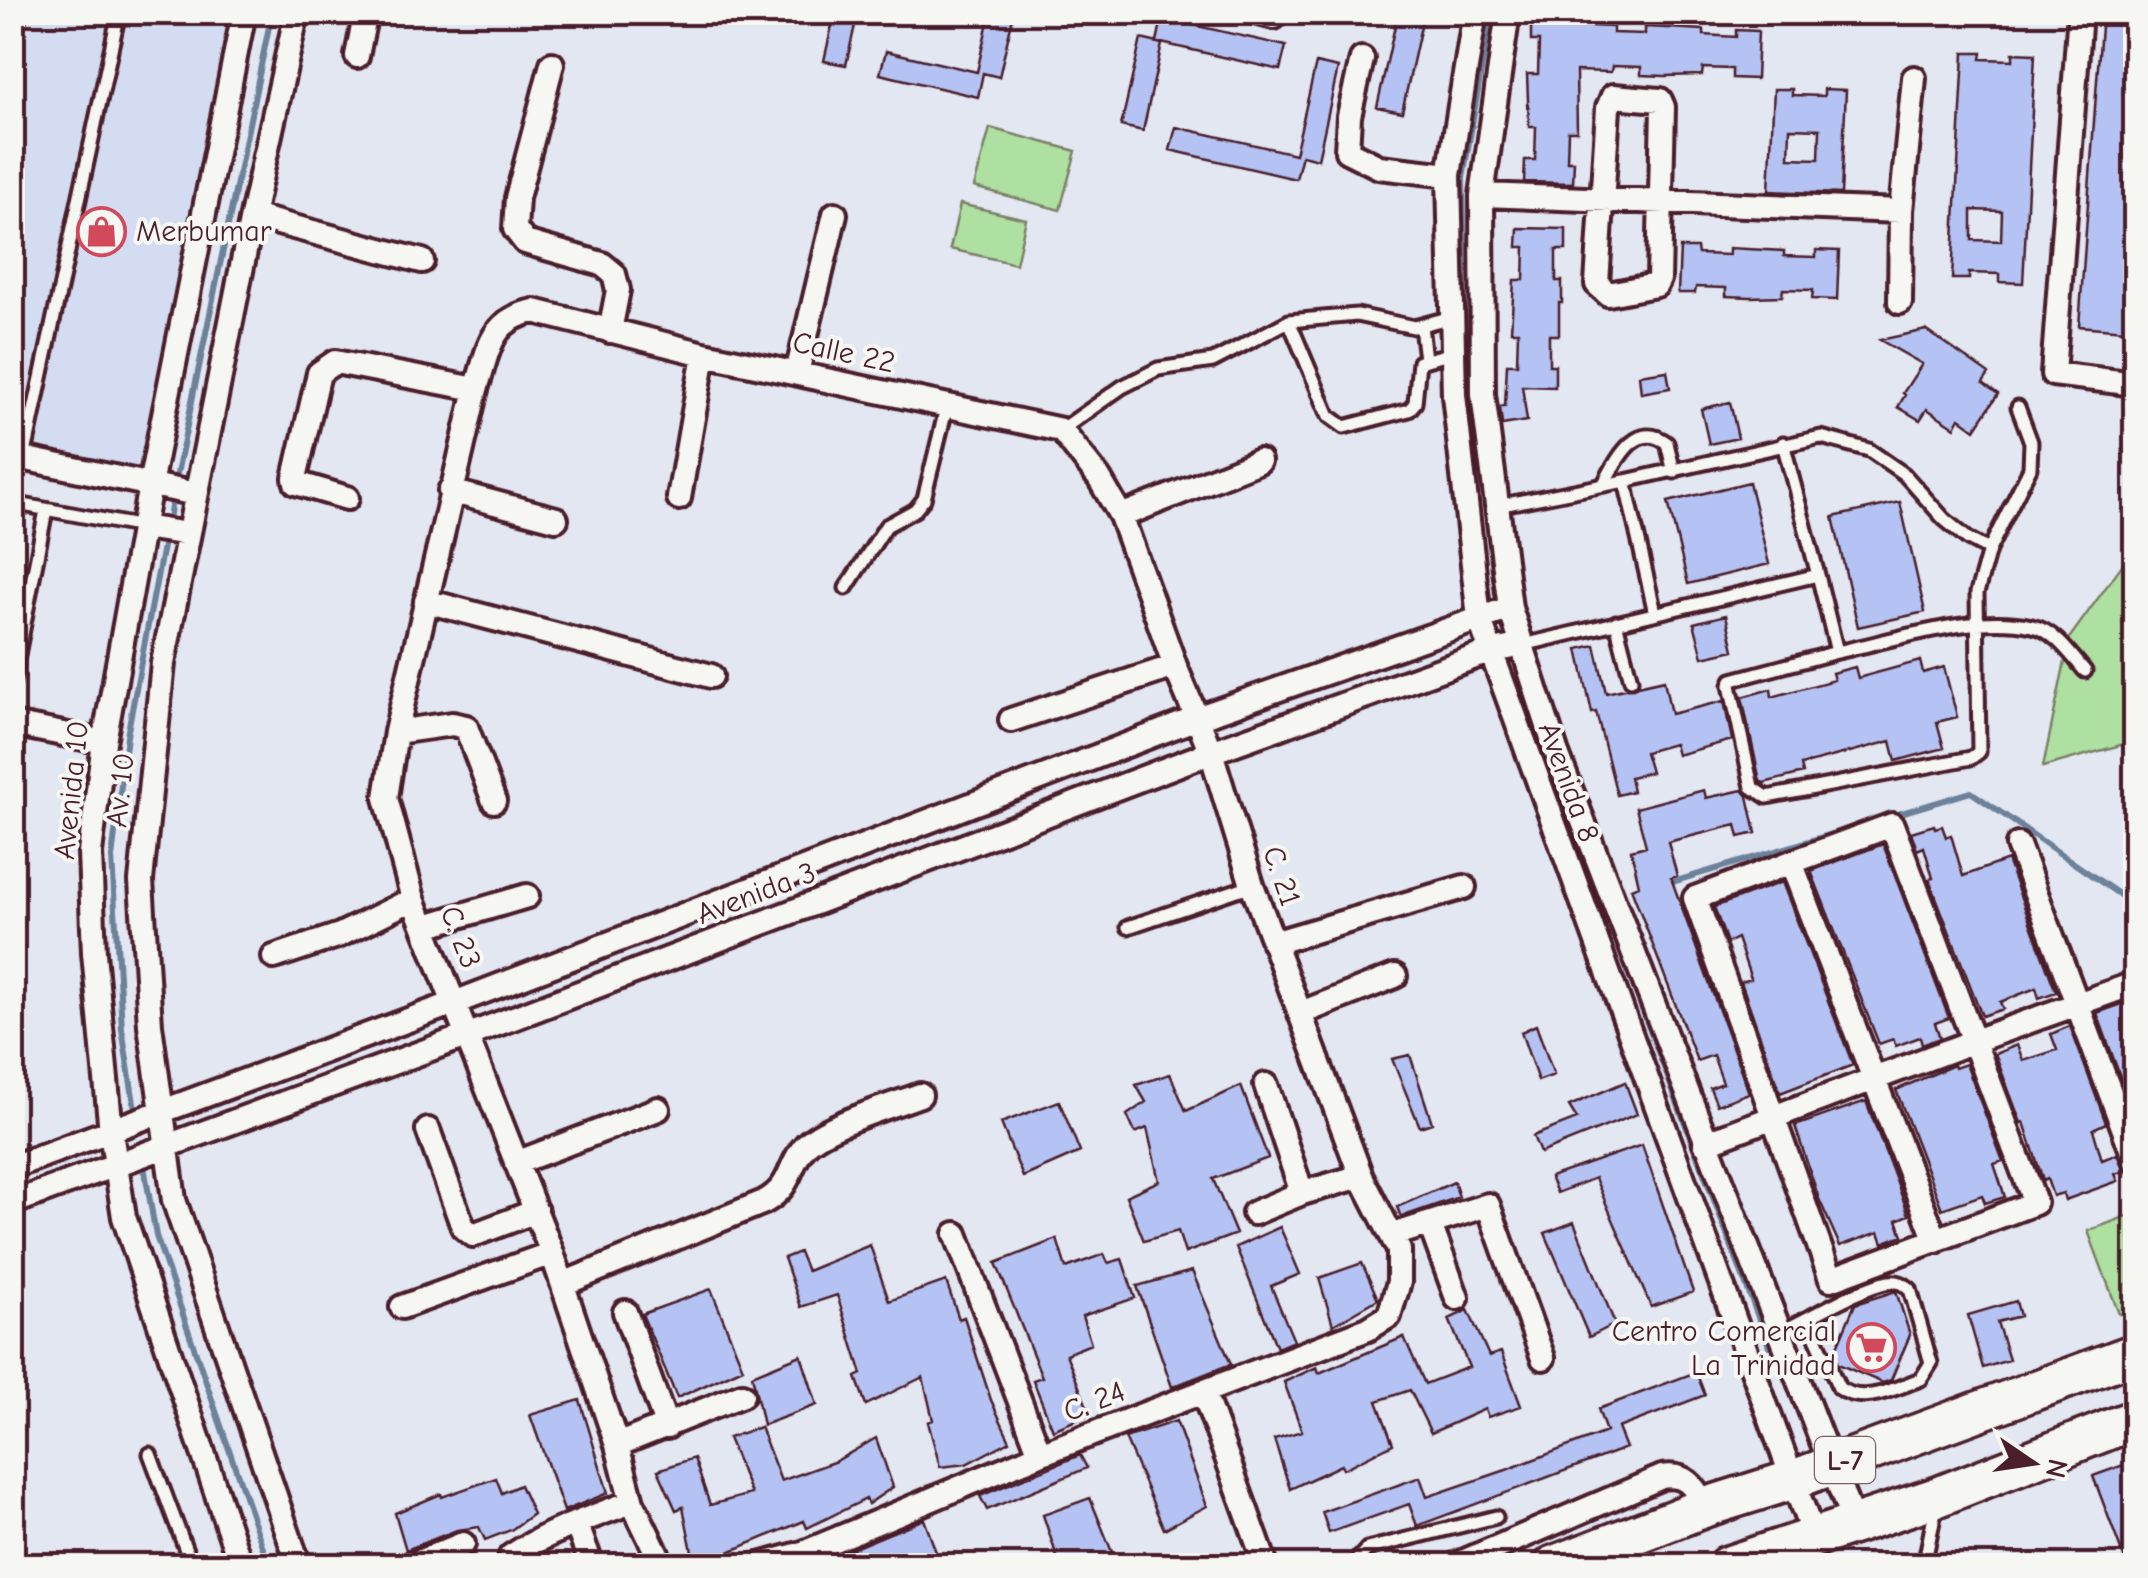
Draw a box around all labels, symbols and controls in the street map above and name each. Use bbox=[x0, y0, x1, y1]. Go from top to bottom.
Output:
shop icon: Merbumar bbox=[75, 205, 127, 257]
place label: Merbumar bbox=[136, 214, 272, 249]
street label: Calle 22 bbox=[790, 325, 898, 380]
street label: Avenida 8 bbox=[1531, 718, 1606, 847]
street label: Avenida 10 bbox=[47, 719, 96, 861]
street label: Av. 10 bbox=[99, 751, 142, 829]
street label: C. 21 bbox=[1255, 842, 1308, 911]
street label: Avenida 3 bbox=[692, 855, 821, 932]
street label: C. 23 bbox=[433, 901, 488, 973]
place label: Centro Comercial La Trinidad bbox=[1612, 1314, 1836, 1383]
supermarket icon: Centro Comercial La Trinidad bbox=[1845, 1322, 1897, 1374]
street label: C. 24 bbox=[1058, 1374, 1130, 1429]
north arrow bbox=[1983, 1413, 2083, 1513]
road number: L-7 bbox=[1815, 1437, 1875, 1483]
text: N bbox=[2039, 1456, 2074, 1481]

